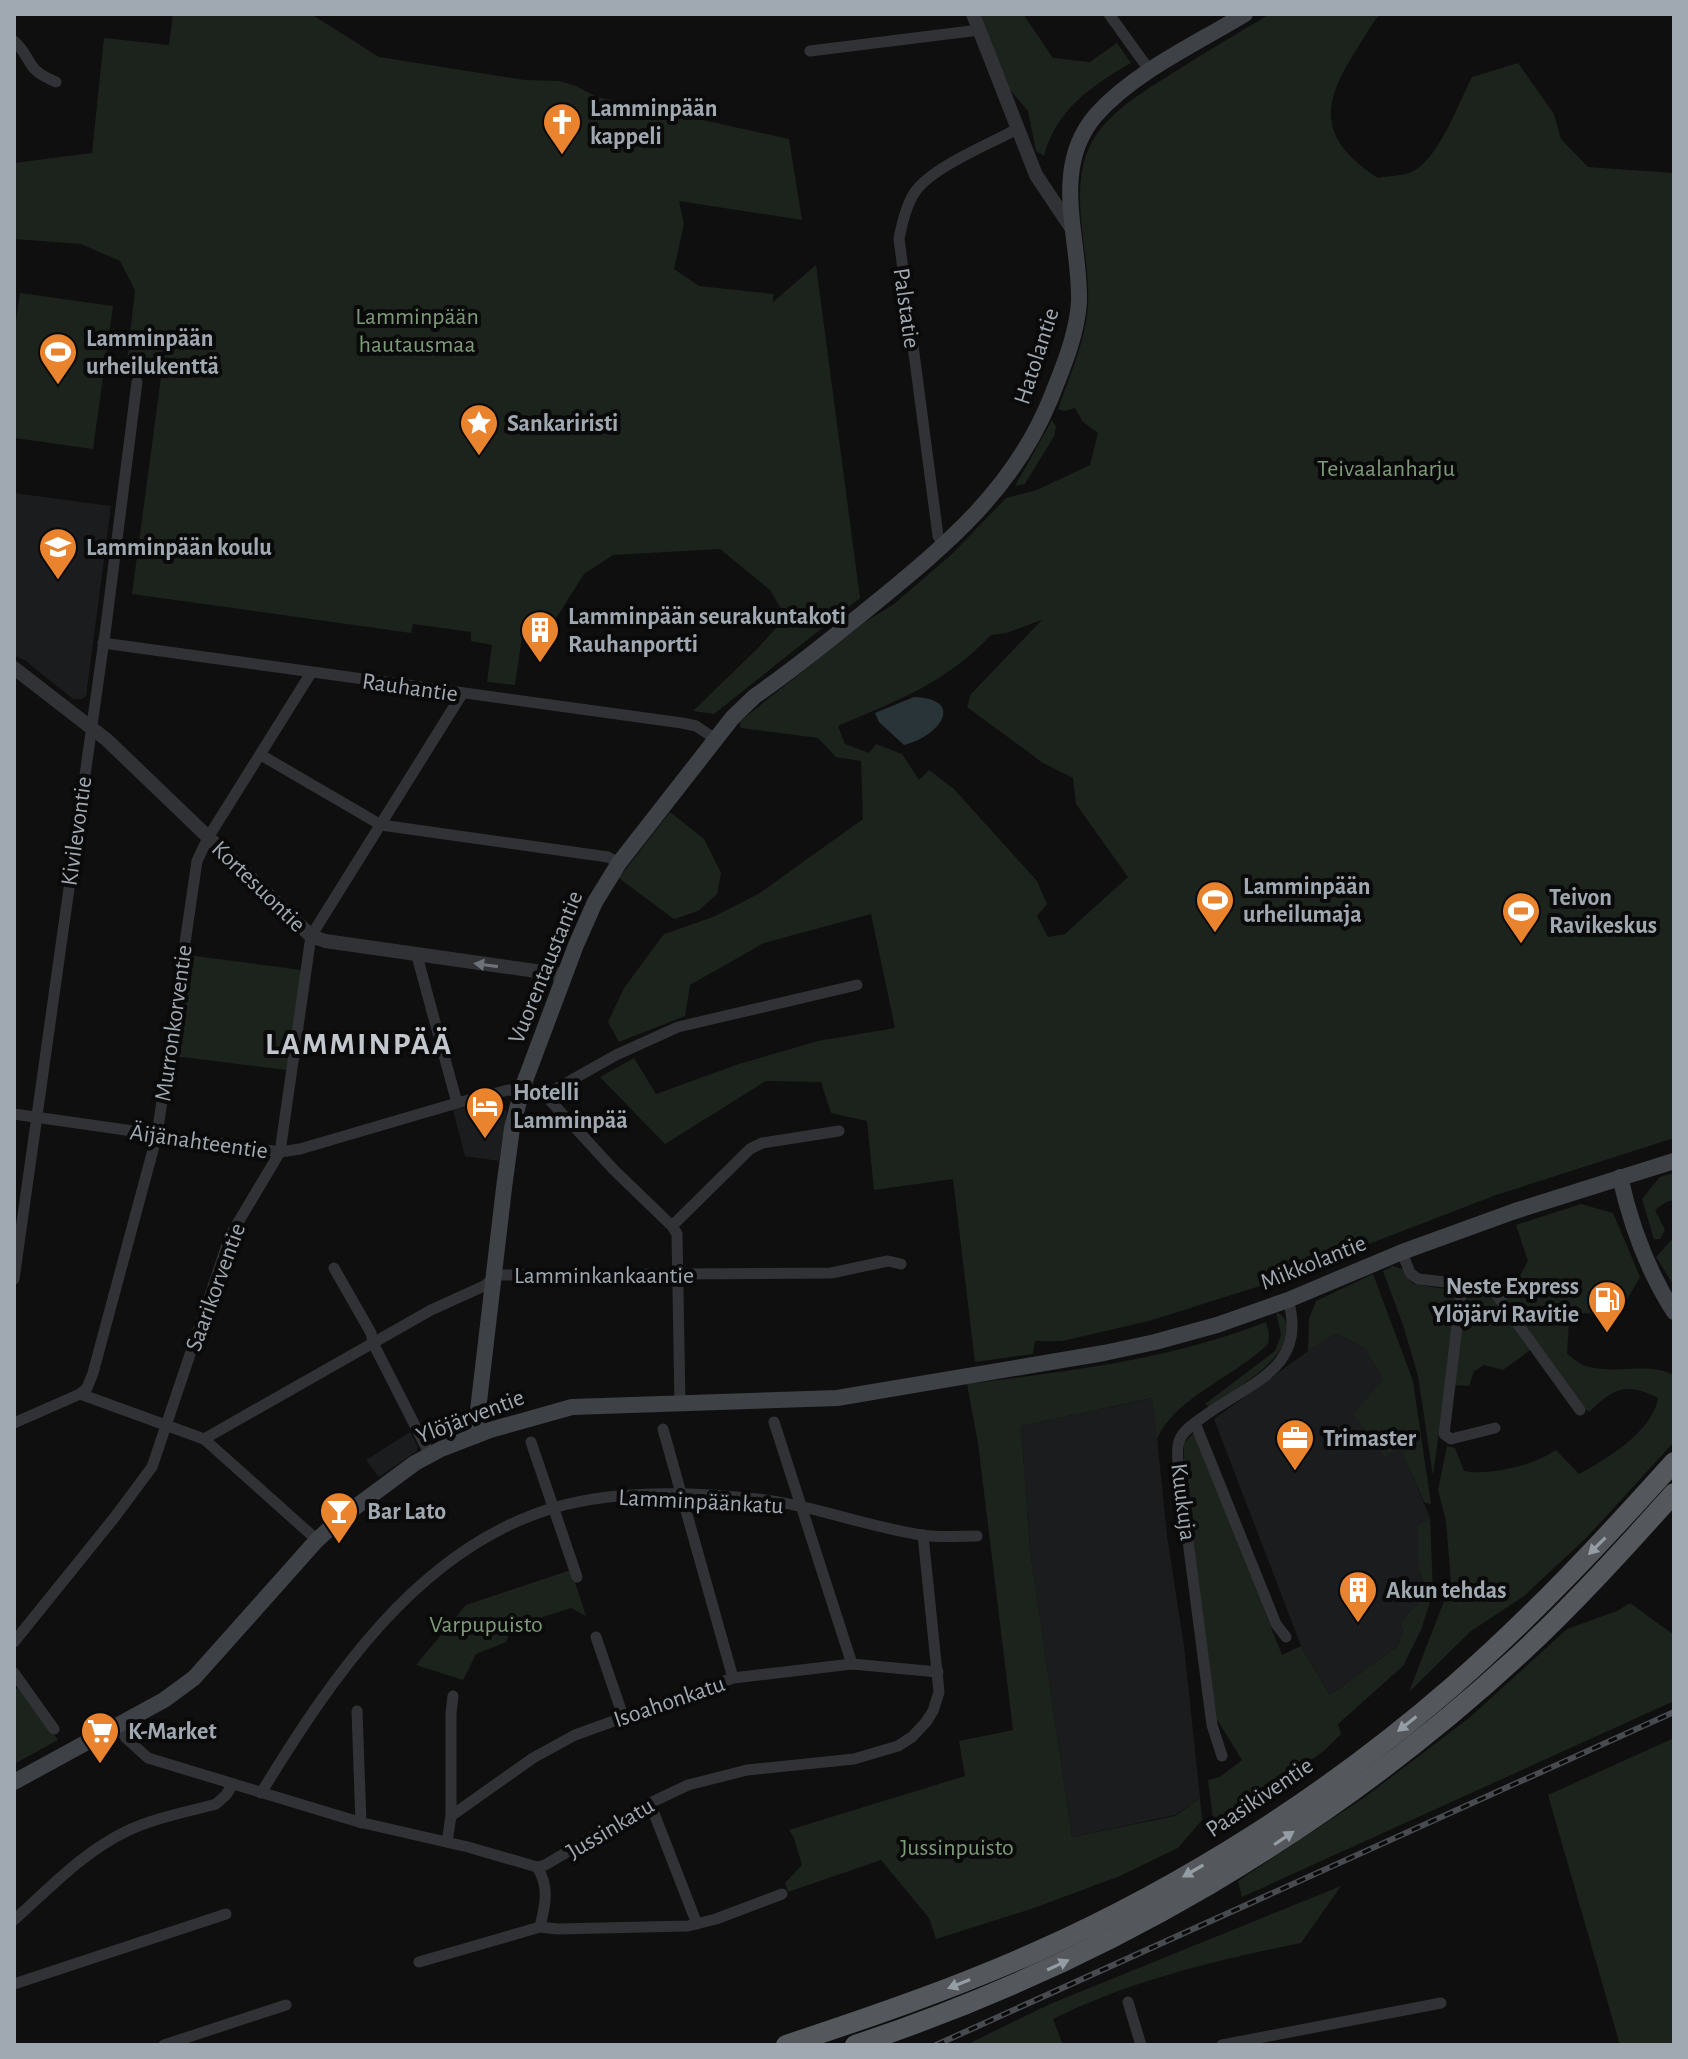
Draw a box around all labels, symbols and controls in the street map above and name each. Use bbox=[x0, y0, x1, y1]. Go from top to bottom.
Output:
place label: Lamminpään kappeli bbox=[590, 97, 717, 149]
church icon: Lamminpään kappeli bbox=[541, 101, 583, 156]
street label: Palstatie bbox=[888, 266, 924, 350]
park label: Lamminpään hautausmaa bbox=[355, 305, 479, 357]
street label: Hatolantie bbox=[1010, 305, 1064, 407]
place label: Lamminpään urheilukenttä bbox=[86, 327, 219, 379]
sports icon: Lamminpään urheilukenttä bbox=[37, 331, 79, 386]
place icon: Sankariristi bbox=[458, 402, 500, 457]
place label: Sankariristi bbox=[507, 412, 618, 436]
park label: Teivaalanharju bbox=[1317, 457, 1455, 481]
school or university icon: Lamminpään koulu bbox=[37, 526, 79, 581]
place label: Lamminpään koulu bbox=[86, 536, 272, 560]
place label: Lamminpään seurakuntakoti Rauhanportti bbox=[568, 605, 846, 657]
building icon: Lamminpään seurakuntakoti Rauhanportti bbox=[519, 609, 561, 664]
street label: Rauhantie bbox=[360, 669, 459, 707]
street label: Kivilevontie bbox=[57, 775, 97, 887]
street label: Kortesuontie bbox=[207, 836, 310, 937]
place label: Lamminpään urheilumaja bbox=[1243, 875, 1370, 927]
sports icon: Lamminpään urheilumaja bbox=[1194, 879, 1236, 934]
place label: Teivon Ravikeskus bbox=[1549, 886, 1657, 938]
street label: Vuorentaustantie bbox=[504, 888, 588, 1047]
sports icon: Teivon Ravikeskus bbox=[1500, 890, 1542, 945]
street label: Murronkorventie bbox=[151, 943, 197, 1103]
one-way arrow bbox=[474, 958, 499, 971]
district label: LAMMINPÄÄ bbox=[265, 1026, 453, 1060]
place label: Hotelli Lamminpää bbox=[513, 1081, 628, 1133]
hotel icon: Hotelli Lamminpää bbox=[464, 1085, 506, 1140]
street label: Äijänahteentie bbox=[128, 1119, 270, 1164]
street label: Saarikorventie bbox=[182, 1220, 250, 1355]
street label: Mikkolantie bbox=[1257, 1231, 1370, 1295]
street label: Lamminkankaantie bbox=[514, 1264, 694, 1288]
place label: Neste Express Ylöjärvi Ravitie bbox=[1432, 1275, 1579, 1327]
fuel station icon: Neste Express Ylöjärvi Ravitie bbox=[1586, 1279, 1628, 1334]
street label: Ylöjärventie bbox=[413, 1385, 528, 1448]
office icon: Trimaster bbox=[1274, 1417, 1316, 1472]
place label: Trimaster bbox=[1323, 1427, 1417, 1451]
street label: Kuukuja bbox=[1166, 1462, 1200, 1542]
street label: Lamminpäänkatu bbox=[618, 1486, 784, 1518]
bar icon: Bar Lato bbox=[318, 1490, 360, 1545]
place label: Bar Lato bbox=[367, 1500, 446, 1524]
one-way arrow bbox=[1588, 1536, 1607, 1555]
building icon: Akun tehdas bbox=[1337, 1569, 1379, 1624]
place label: Akun tehdas bbox=[1386, 1579, 1507, 1603]
park label: Varpupuisto bbox=[429, 1613, 543, 1637]
street label: Isoahonkatu bbox=[611, 1672, 728, 1732]
supermarket icon: K-Market bbox=[79, 1710, 121, 1765]
one-way arrow bbox=[1397, 1715, 1417, 1731]
place label: K-Market bbox=[128, 1720, 217, 1744]
street label: Paasikiventie bbox=[1202, 1753, 1317, 1842]
street label: Jussinkatu bbox=[563, 1794, 658, 1864]
one-way arrow bbox=[1274, 1831, 1295, 1846]
park label: Jussinpuisto bbox=[900, 1836, 1014, 1860]
one-way arrow bbox=[1182, 1863, 1204, 1877]
one-way arrow bbox=[1046, 1958, 1069, 1972]
one-way arrow bbox=[947, 1977, 971, 1990]

